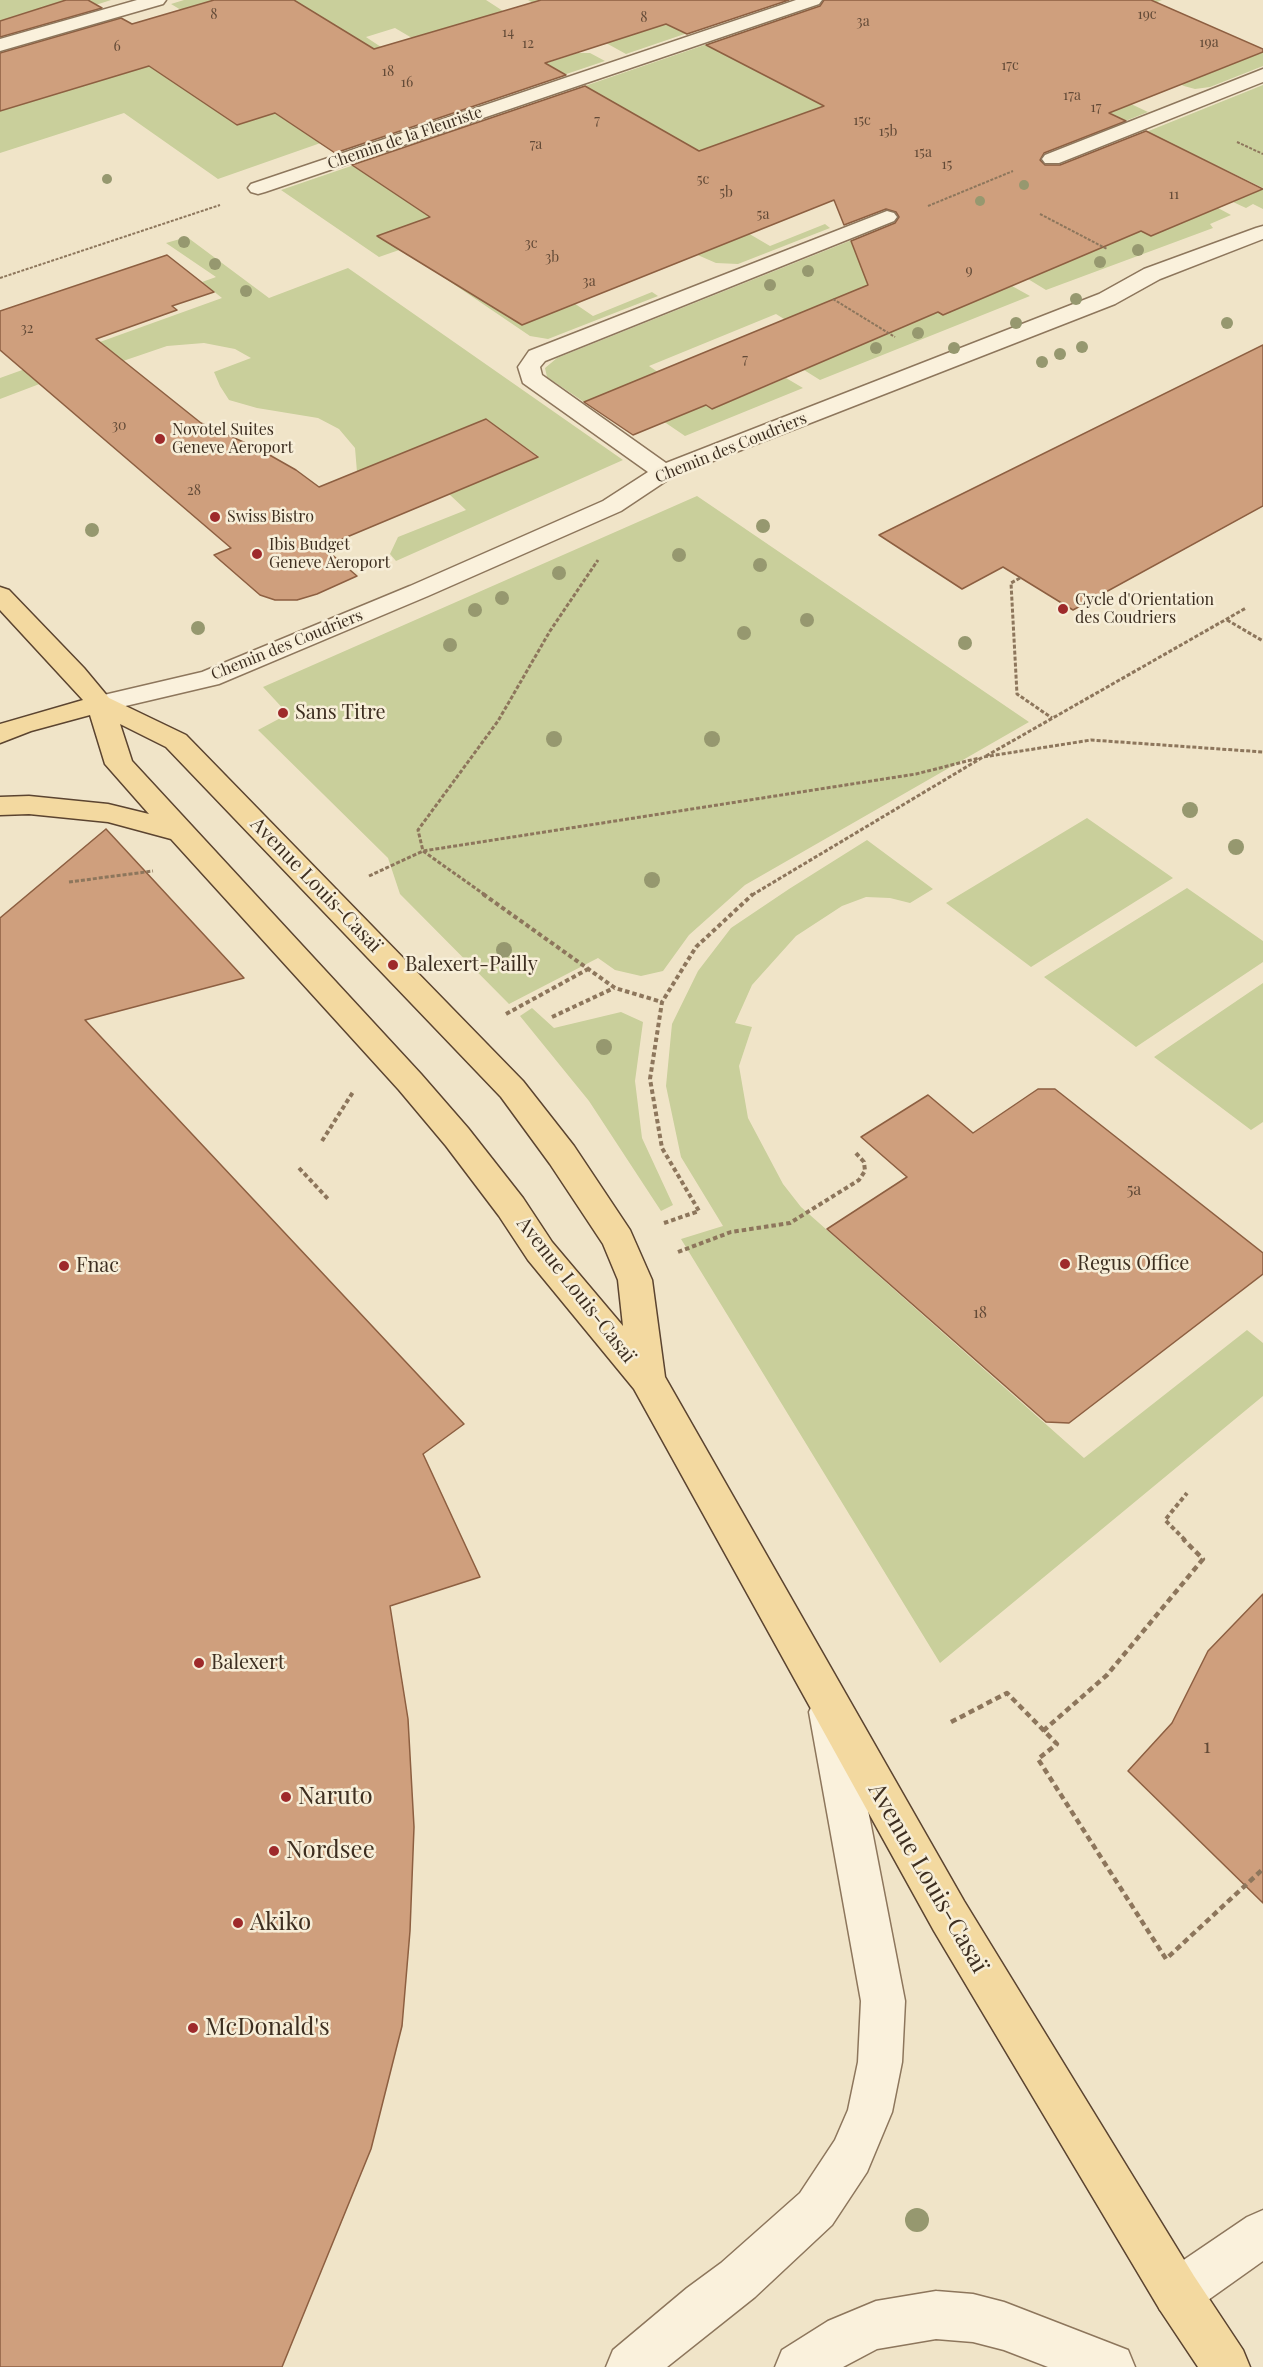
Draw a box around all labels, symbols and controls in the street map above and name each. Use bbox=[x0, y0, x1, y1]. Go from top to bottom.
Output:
house number: 8 bbox=[210, 7, 218, 23]
house number: 19c bbox=[1137, 7, 1157, 23]
house number: 8 bbox=[640, 10, 648, 26]
house number: 3a bbox=[856, 14, 870, 30]
house number: 14 bbox=[502, 25, 514, 41]
house number: 19a bbox=[1199, 35, 1219, 51]
house number: 12 bbox=[522, 36, 534, 52]
house number: 6 bbox=[113, 39, 121, 55]
house number: 17c bbox=[1001, 58, 1019, 74]
house number: 18 bbox=[382, 64, 394, 80]
house number: 16 bbox=[401, 75, 413, 91]
house number: 17a bbox=[1063, 88, 1081, 104]
house number: 17 bbox=[1091, 100, 1101, 116]
street label: Chemin de la Fleuriste bbox=[325, 102, 485, 174]
house number: 7 bbox=[594, 113, 600, 129]
house number: 15c bbox=[853, 113, 871, 129]
house number: 15b bbox=[879, 124, 897, 140]
house number: 7a bbox=[530, 137, 542, 153]
house number: 15a bbox=[914, 145, 932, 161]
house number: 15 bbox=[942, 157, 952, 173]
house number: 5c bbox=[697, 172, 709, 188]
house number: 5b bbox=[719, 185, 733, 201]
house number: 11 bbox=[1169, 187, 1179, 203]
house number: 5a bbox=[757, 207, 769, 223]
house number: 3c bbox=[524, 236, 538, 252]
house number: 3b bbox=[545, 250, 559, 266]
house number: 9 bbox=[965, 263, 973, 279]
house number: 3a bbox=[582, 274, 596, 290]
house number: 32 bbox=[20, 321, 34, 337]
house number: 7 bbox=[742, 352, 748, 368]
street label: Chemin des Coudriers bbox=[652, 409, 810, 487]
house number: 30 bbox=[112, 418, 126, 434]
place label: Novotel Suites Geneve Aeroport bbox=[172, 420, 293, 458]
marker: Novotel Suites Geneve Aeroport bbox=[153, 432, 167, 446]
house number: 28 bbox=[187, 483, 201, 499]
place label: Swiss Bistro bbox=[227, 507, 314, 527]
marker: Swiss Bistro bbox=[208, 510, 222, 524]
place label: Ibis Budget Geneve Aeroport bbox=[269, 535, 390, 573]
marker: Ibis Budget Geneve Aeroport bbox=[250, 547, 264, 561]
place label: Cycle d'Orientation des Coudriers bbox=[1075, 590, 1214, 628]
marker: Cycle d'Orientation des Coudriers bbox=[1056, 602, 1070, 616]
street label: Chemin des Coudriers bbox=[208, 606, 366, 684]
place label: Sans Titre bbox=[295, 701, 386, 725]
marker: Sans Titre bbox=[276, 706, 290, 720]
street label: Avenue Louis-Casaï bbox=[245, 812, 387, 958]
place label: Balexert-Pailly bbox=[405, 953, 538, 977]
marker: Balexert-Pailly bbox=[386, 958, 400, 972]
house number: 5a bbox=[1127, 1180, 1141, 1200]
street label: Avenue Louis-Casaï bbox=[512, 1212, 640, 1368]
place label: Regus Office bbox=[1077, 1252, 1189, 1276]
place label: Fnac bbox=[76, 1254, 119, 1278]
marker: Regus Office bbox=[1058, 1257, 1072, 1271]
marker: Fnac bbox=[57, 1259, 71, 1273]
house number: 18 bbox=[973, 1303, 987, 1323]
place label: Balexert bbox=[211, 1651, 285, 1675]
marker: Balexert bbox=[192, 1656, 206, 1670]
house number: 1 bbox=[1203, 1735, 1211, 1759]
street label: Avenue Louis-Casaï bbox=[862, 1778, 994, 1978]
place label: Naruto bbox=[298, 1783, 373, 1811]
marker: Naruto bbox=[279, 1790, 293, 1804]
place label: Nordsee bbox=[286, 1837, 375, 1865]
marker: Nordsee bbox=[267, 1844, 281, 1858]
place label: Akiko bbox=[250, 1909, 311, 1937]
marker: Akiko bbox=[231, 1916, 245, 1930]
place label: McDonald's bbox=[205, 2014, 330, 2042]
marker: McDonald's bbox=[186, 2021, 200, 2035]

